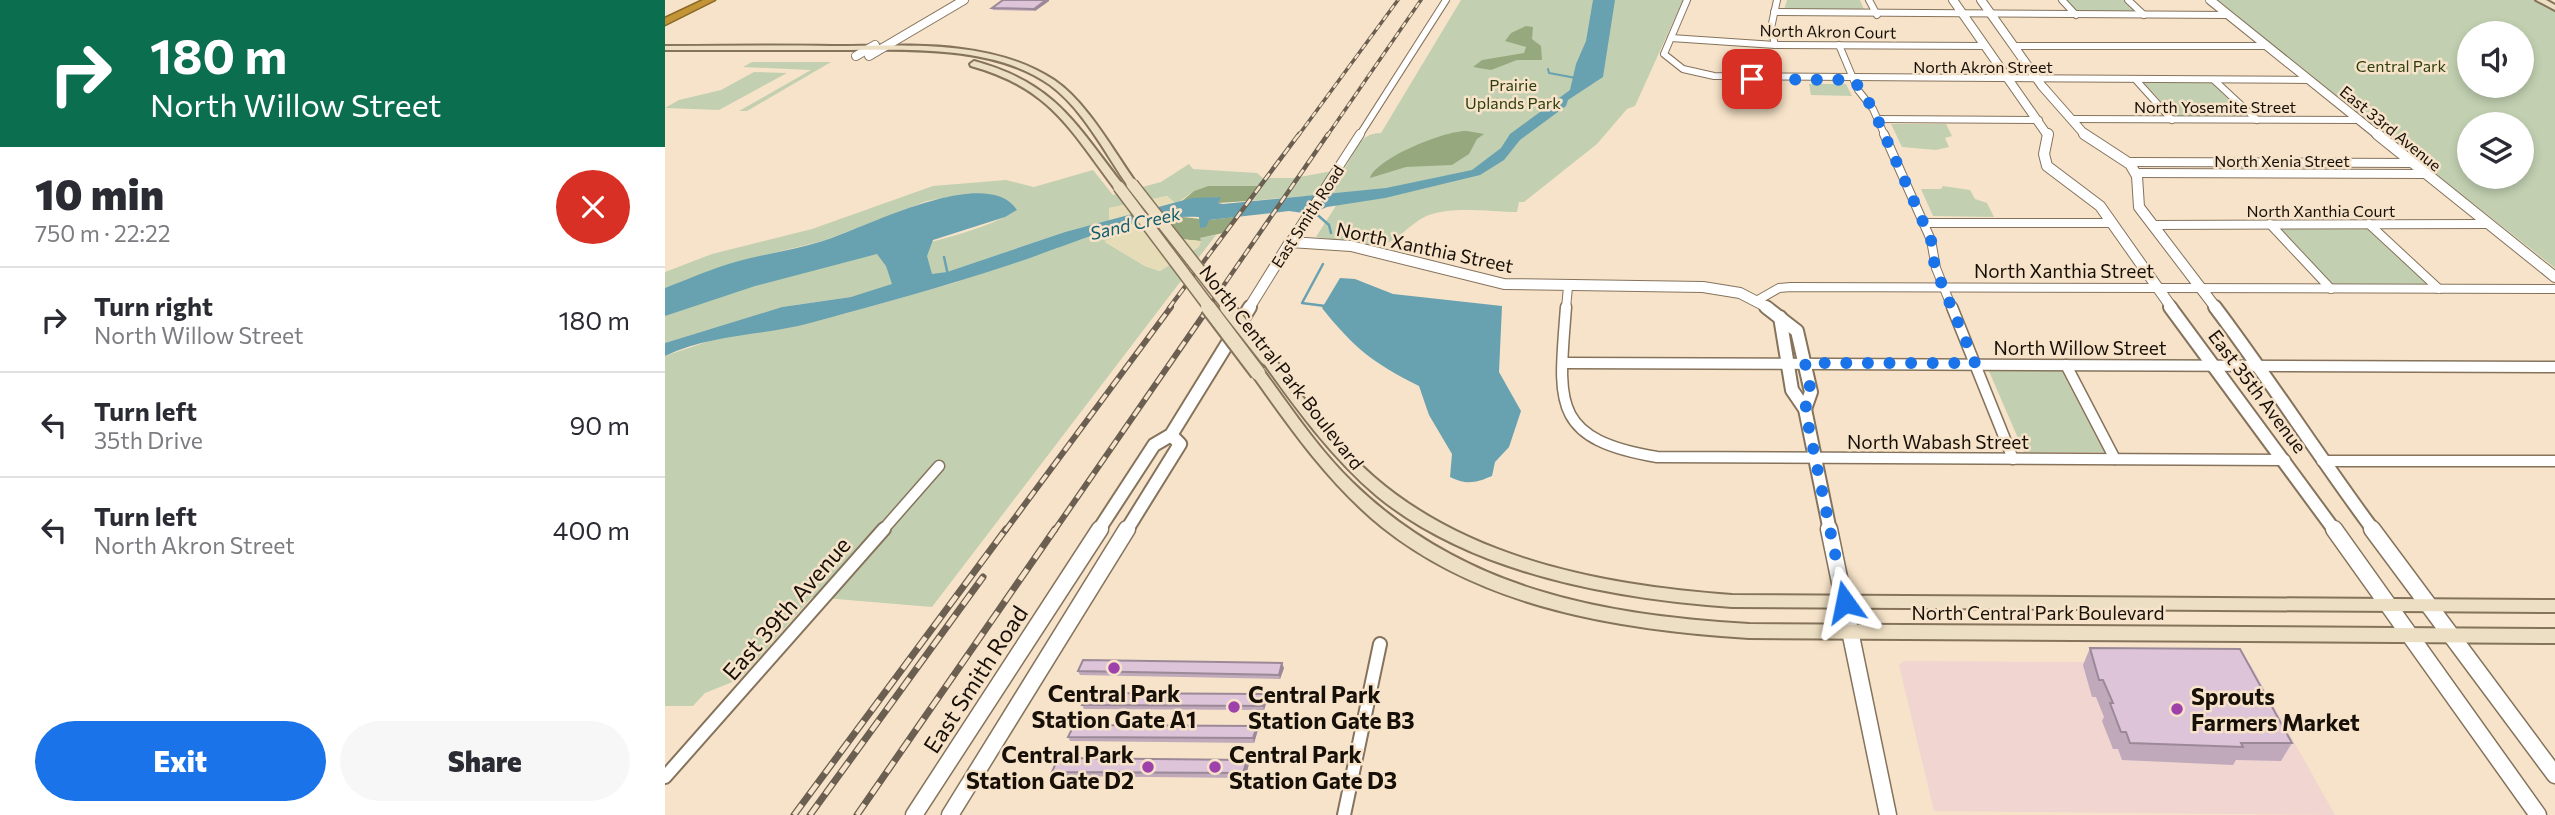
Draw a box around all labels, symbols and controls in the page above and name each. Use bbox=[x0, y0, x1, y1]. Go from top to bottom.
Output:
street label: North Akron Court bbox=[1759, 20, 1897, 42]
map controls bbox=[2457, 21, 2534, 189]
button: sound bbox=[2457, 21, 2534, 98]
text: 180 m bbox=[150, 24, 287, 84]
icon: right bbox=[35, 28, 126, 119]
pin bbox=[1722, 49, 1782, 109]
park label: Central Park bbox=[2356, 56, 2446, 75]
street label: North Akron Street bbox=[1913, 57, 2053, 76]
icon: arrive bbox=[1733, 60, 1771, 98]
park label: Prairie Uplands Park bbox=[1465, 75, 1561, 112]
street label: East 33rd Avenue bbox=[2337, 81, 2445, 175]
text: North Willow Street bbox=[150, 84, 441, 124]
street label: North Yosemite Street bbox=[2134, 97, 2296, 116]
button: layers bbox=[2457, 112, 2534, 189]
street label: North Xenia Street bbox=[2214, 151, 2350, 170]
street label: East Smith Road bbox=[1267, 161, 1347, 271]
text: 10 min bbox=[35, 167, 164, 219]
button: close bbox=[556, 170, 630, 244]
street label: North Xanthia Court bbox=[2247, 201, 2396, 220]
water label: Sand Creek bbox=[1088, 202, 1184, 244]
street label: North Xanthia Street bbox=[1335, 217, 1516, 277]
text: 750 m · 22:22 bbox=[35, 219, 170, 247]
street label: North Xanthia Street bbox=[1974, 259, 2154, 282]
street label: North Central Park Boulevard bbox=[1195, 260, 1369, 474]
text: Turn right bbox=[94, 290, 213, 321]
icon: right bbox=[35, 301, 73, 339]
text: 180 m bbox=[558, 304, 630, 335]
text: North Willow Street bbox=[94, 321, 304, 349]
street label: East 35th Avenue bbox=[2204, 325, 2312, 457]
street label: North Willow Street bbox=[1993, 336, 2167, 359]
text: Turn left bbox=[94, 395, 197, 426]
icon: left bbox=[35, 406, 73, 444]
text: 90 m bbox=[570, 409, 630, 440]
text: 35th Drive bbox=[94, 426, 203, 454]
street label: North Wabash Street bbox=[1847, 430, 2029, 453]
text: Turn left bbox=[94, 500, 197, 531]
icon: left bbox=[35, 511, 73, 549]
text: 400 m bbox=[553, 514, 630, 545]
text: North Akron Street bbox=[94, 531, 295, 559]
street label: East 39th Avenue bbox=[716, 531, 856, 685]
position arrow bbox=[1808, 565, 1882, 639]
street label: East Smith Road bbox=[917, 600, 1033, 758]
street label: North Central Park Boulevard bbox=[1911, 601, 2165, 624]
marker: Central Park Station Gate A1 bbox=[1106, 660, 1122, 676]
place label: Central Park Station Gate A1 bbox=[1032, 679, 1196, 733]
place label: Central Park Station Gate B3 bbox=[1248, 680, 1415, 734]
place label: Sprouts Farmers Market bbox=[2191, 682, 2360, 736]
marker: Central Park Station Gate B3 bbox=[1226, 699, 1242, 715]
marker: Sprouts Farmers Market bbox=[2169, 701, 2185, 717]
button: Exit bbox=[35, 721, 326, 801]
button: Share bbox=[340, 721, 630, 801]
place label: Central Park Station Gate D2 bbox=[966, 740, 1134, 794]
place label: Central Park Station Gate D3 bbox=[1229, 740, 1397, 794]
marker: Central Park Station Gate D2 bbox=[1140, 759, 1156, 775]
marker: Central Park Station Gate D3 bbox=[1207, 759, 1223, 775]

